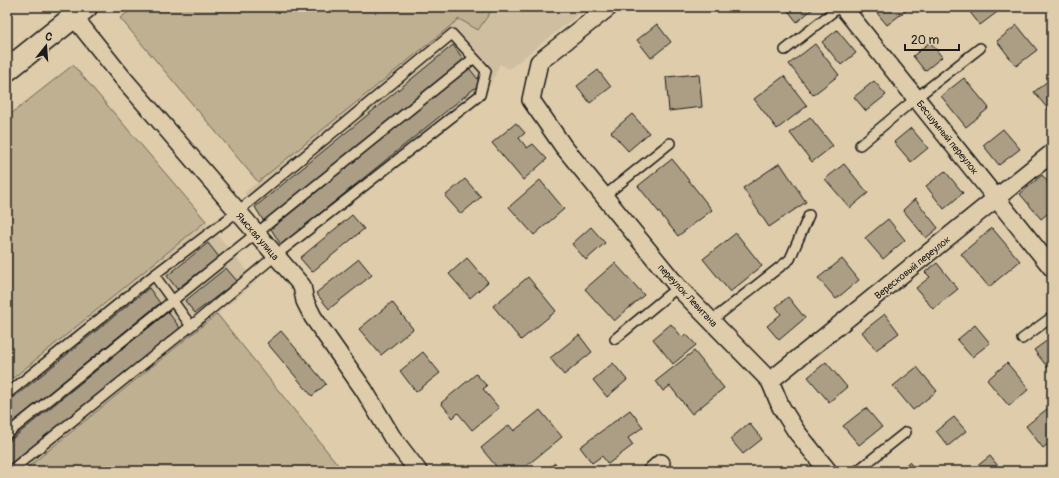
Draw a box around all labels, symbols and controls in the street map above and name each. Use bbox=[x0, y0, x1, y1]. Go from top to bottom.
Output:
north arrow bbox=[26, 26, 66, 66]
scale bar bbox=[905, 26, 959, 52]
text: С bbox=[44, 30, 54, 44]
text: 20 m bbox=[911, 33, 940, 48]
street label: Бесшумный переулок bbox=[914, 98, 981, 177]
street label: Ямская улица bbox=[233, 210, 281, 263]
street label: Вересковый переулок bbox=[872, 234, 953, 302]
street label: переулок Левитана bbox=[655, 262, 720, 330]

